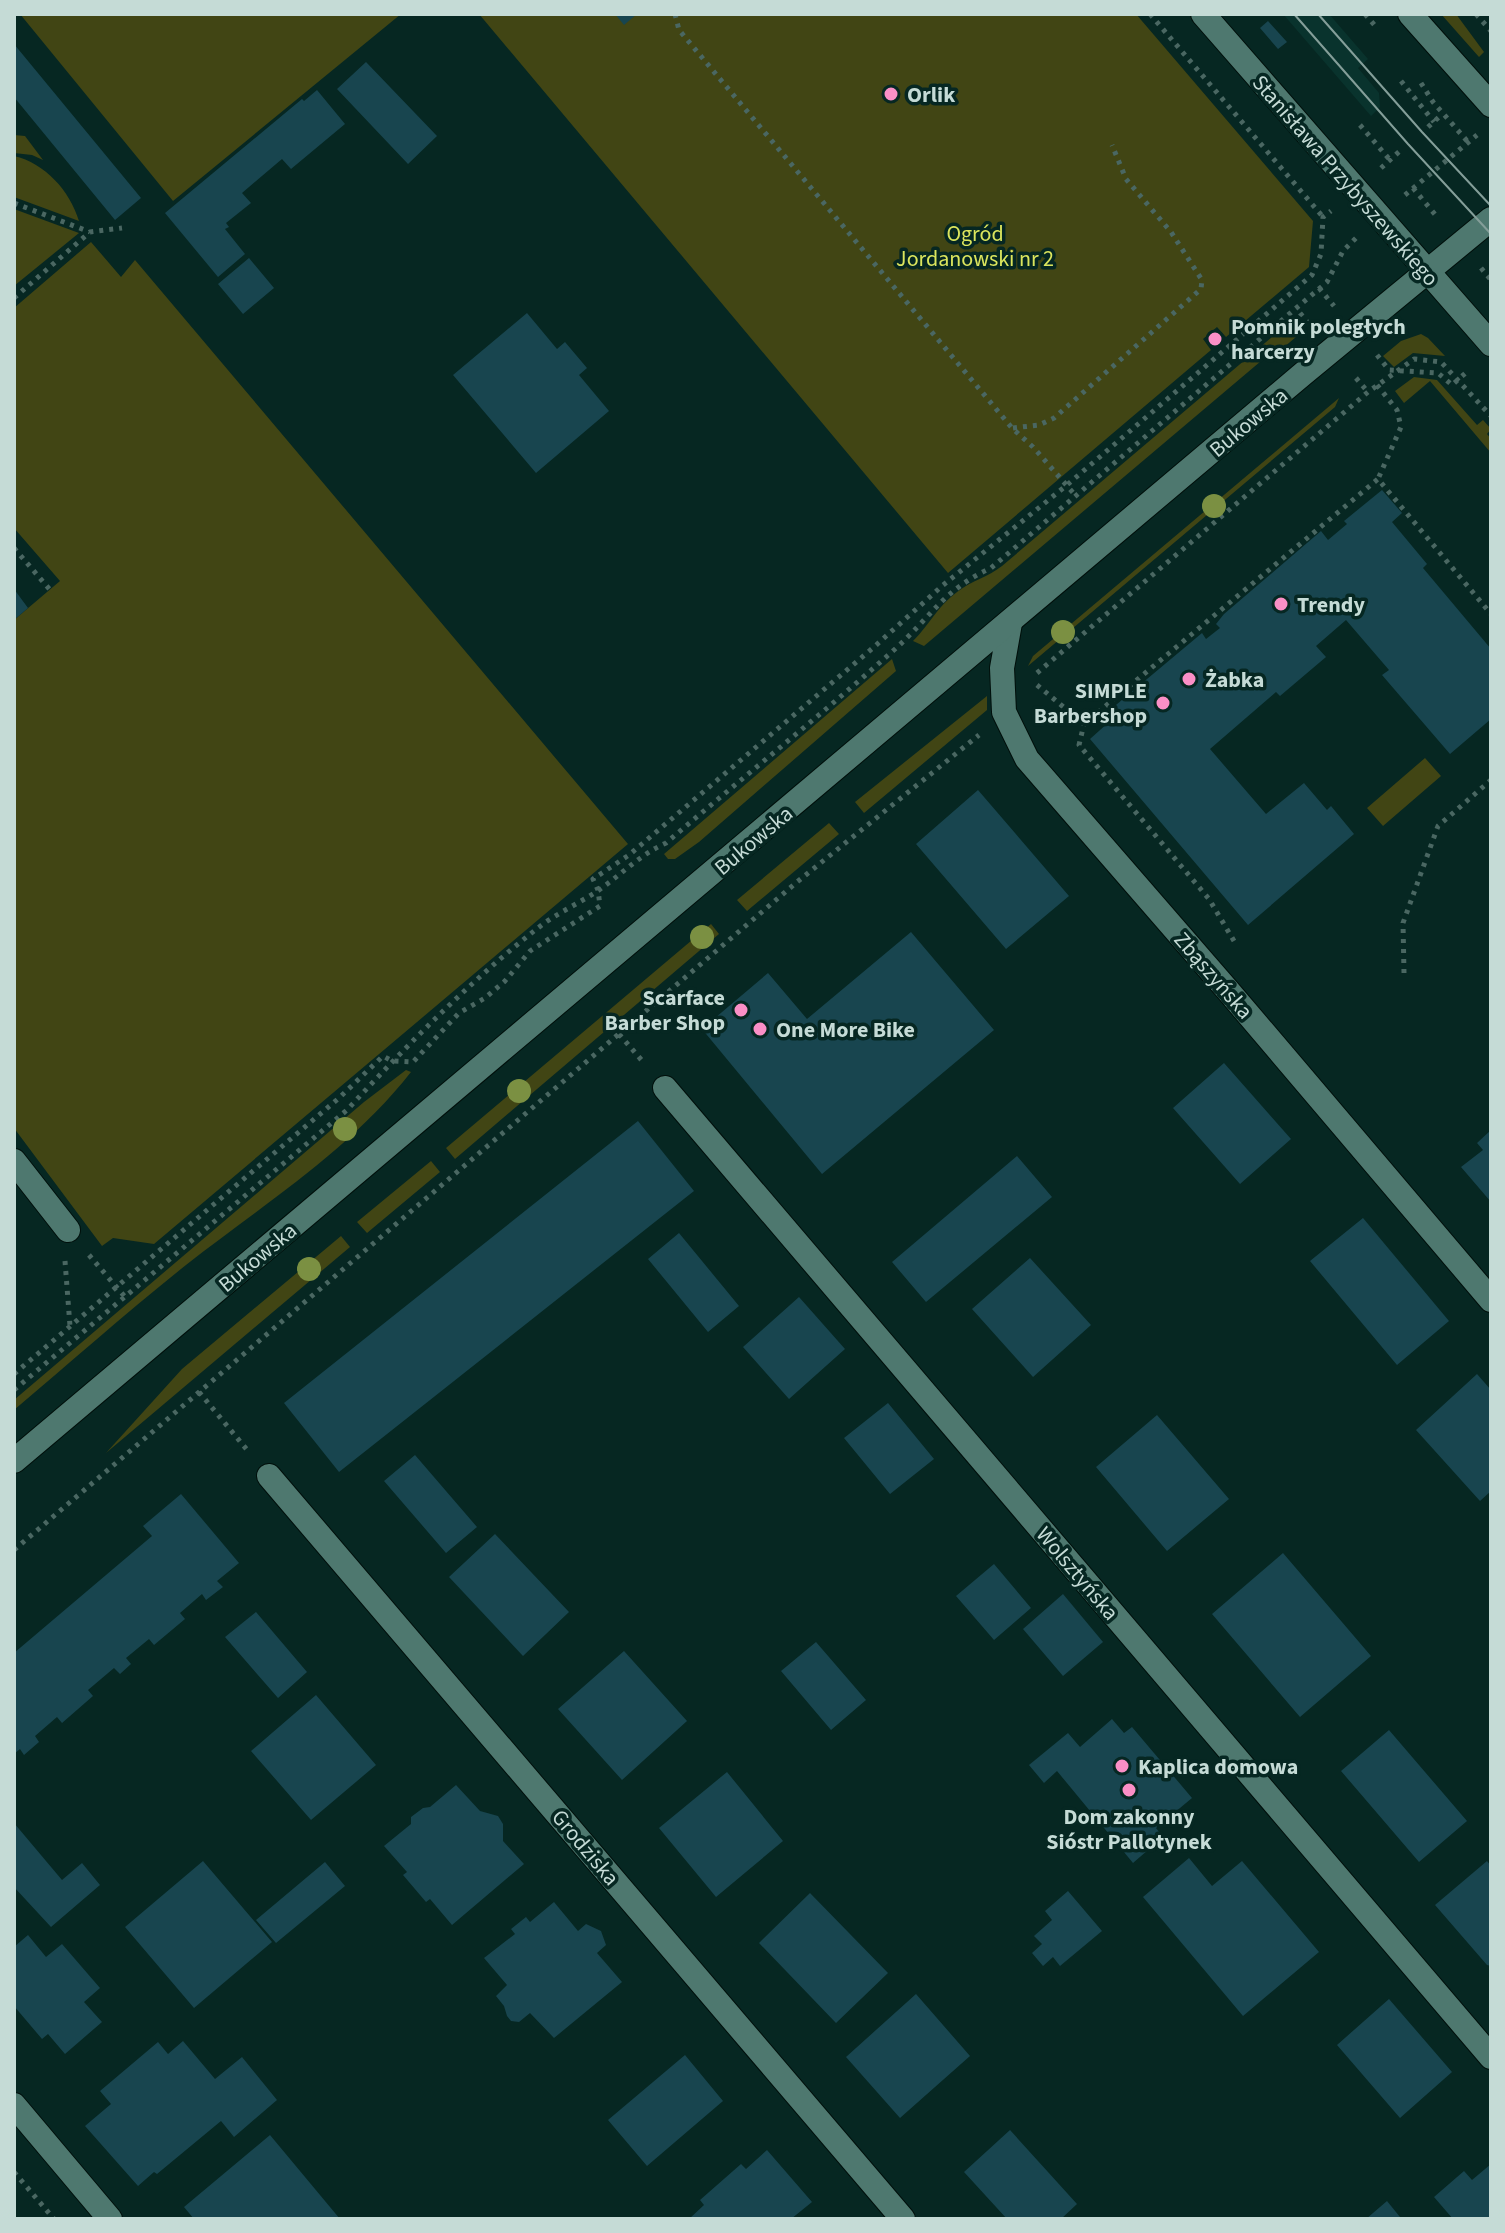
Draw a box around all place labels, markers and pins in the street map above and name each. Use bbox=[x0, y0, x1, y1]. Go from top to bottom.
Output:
place label: Orlik bbox=[907, 79, 955, 111]
marker: Orlik bbox=[882, 85, 900, 103]
place label: Pomnik poległych harcerzy bbox=[1231, 311, 1406, 368]
marker: Pomnik poległych harcerzy bbox=[1206, 330, 1224, 348]
place label: Trendy bbox=[1297, 589, 1365, 621]
marker: Trendy bbox=[1272, 595, 1290, 613]
place label: Żabka bbox=[1205, 664, 1264, 696]
marker: Żabka bbox=[1180, 670, 1198, 688]
place label: SIMPLE Barbershop bbox=[1034, 675, 1147, 732]
marker: SIMPLE Barbershop bbox=[1154, 694, 1172, 712]
place label: Scarface Barber Shop bbox=[605, 982, 725, 1039]
marker: Scarface Barber Shop bbox=[732, 1001, 750, 1019]
place label: One More Bike bbox=[776, 1014, 915, 1046]
marker: One More Bike bbox=[751, 1020, 769, 1038]
place label: Kaplica domowa bbox=[1138, 1751, 1298, 1783]
marker: Kaplica domowa bbox=[1113, 1757, 1131, 1775]
marker: Dom zakonny Sióstr Pallotynek bbox=[1120, 1781, 1138, 1799]
place label: Dom zakonny Sióstr Pallotynek bbox=[1046, 1801, 1212, 1858]

